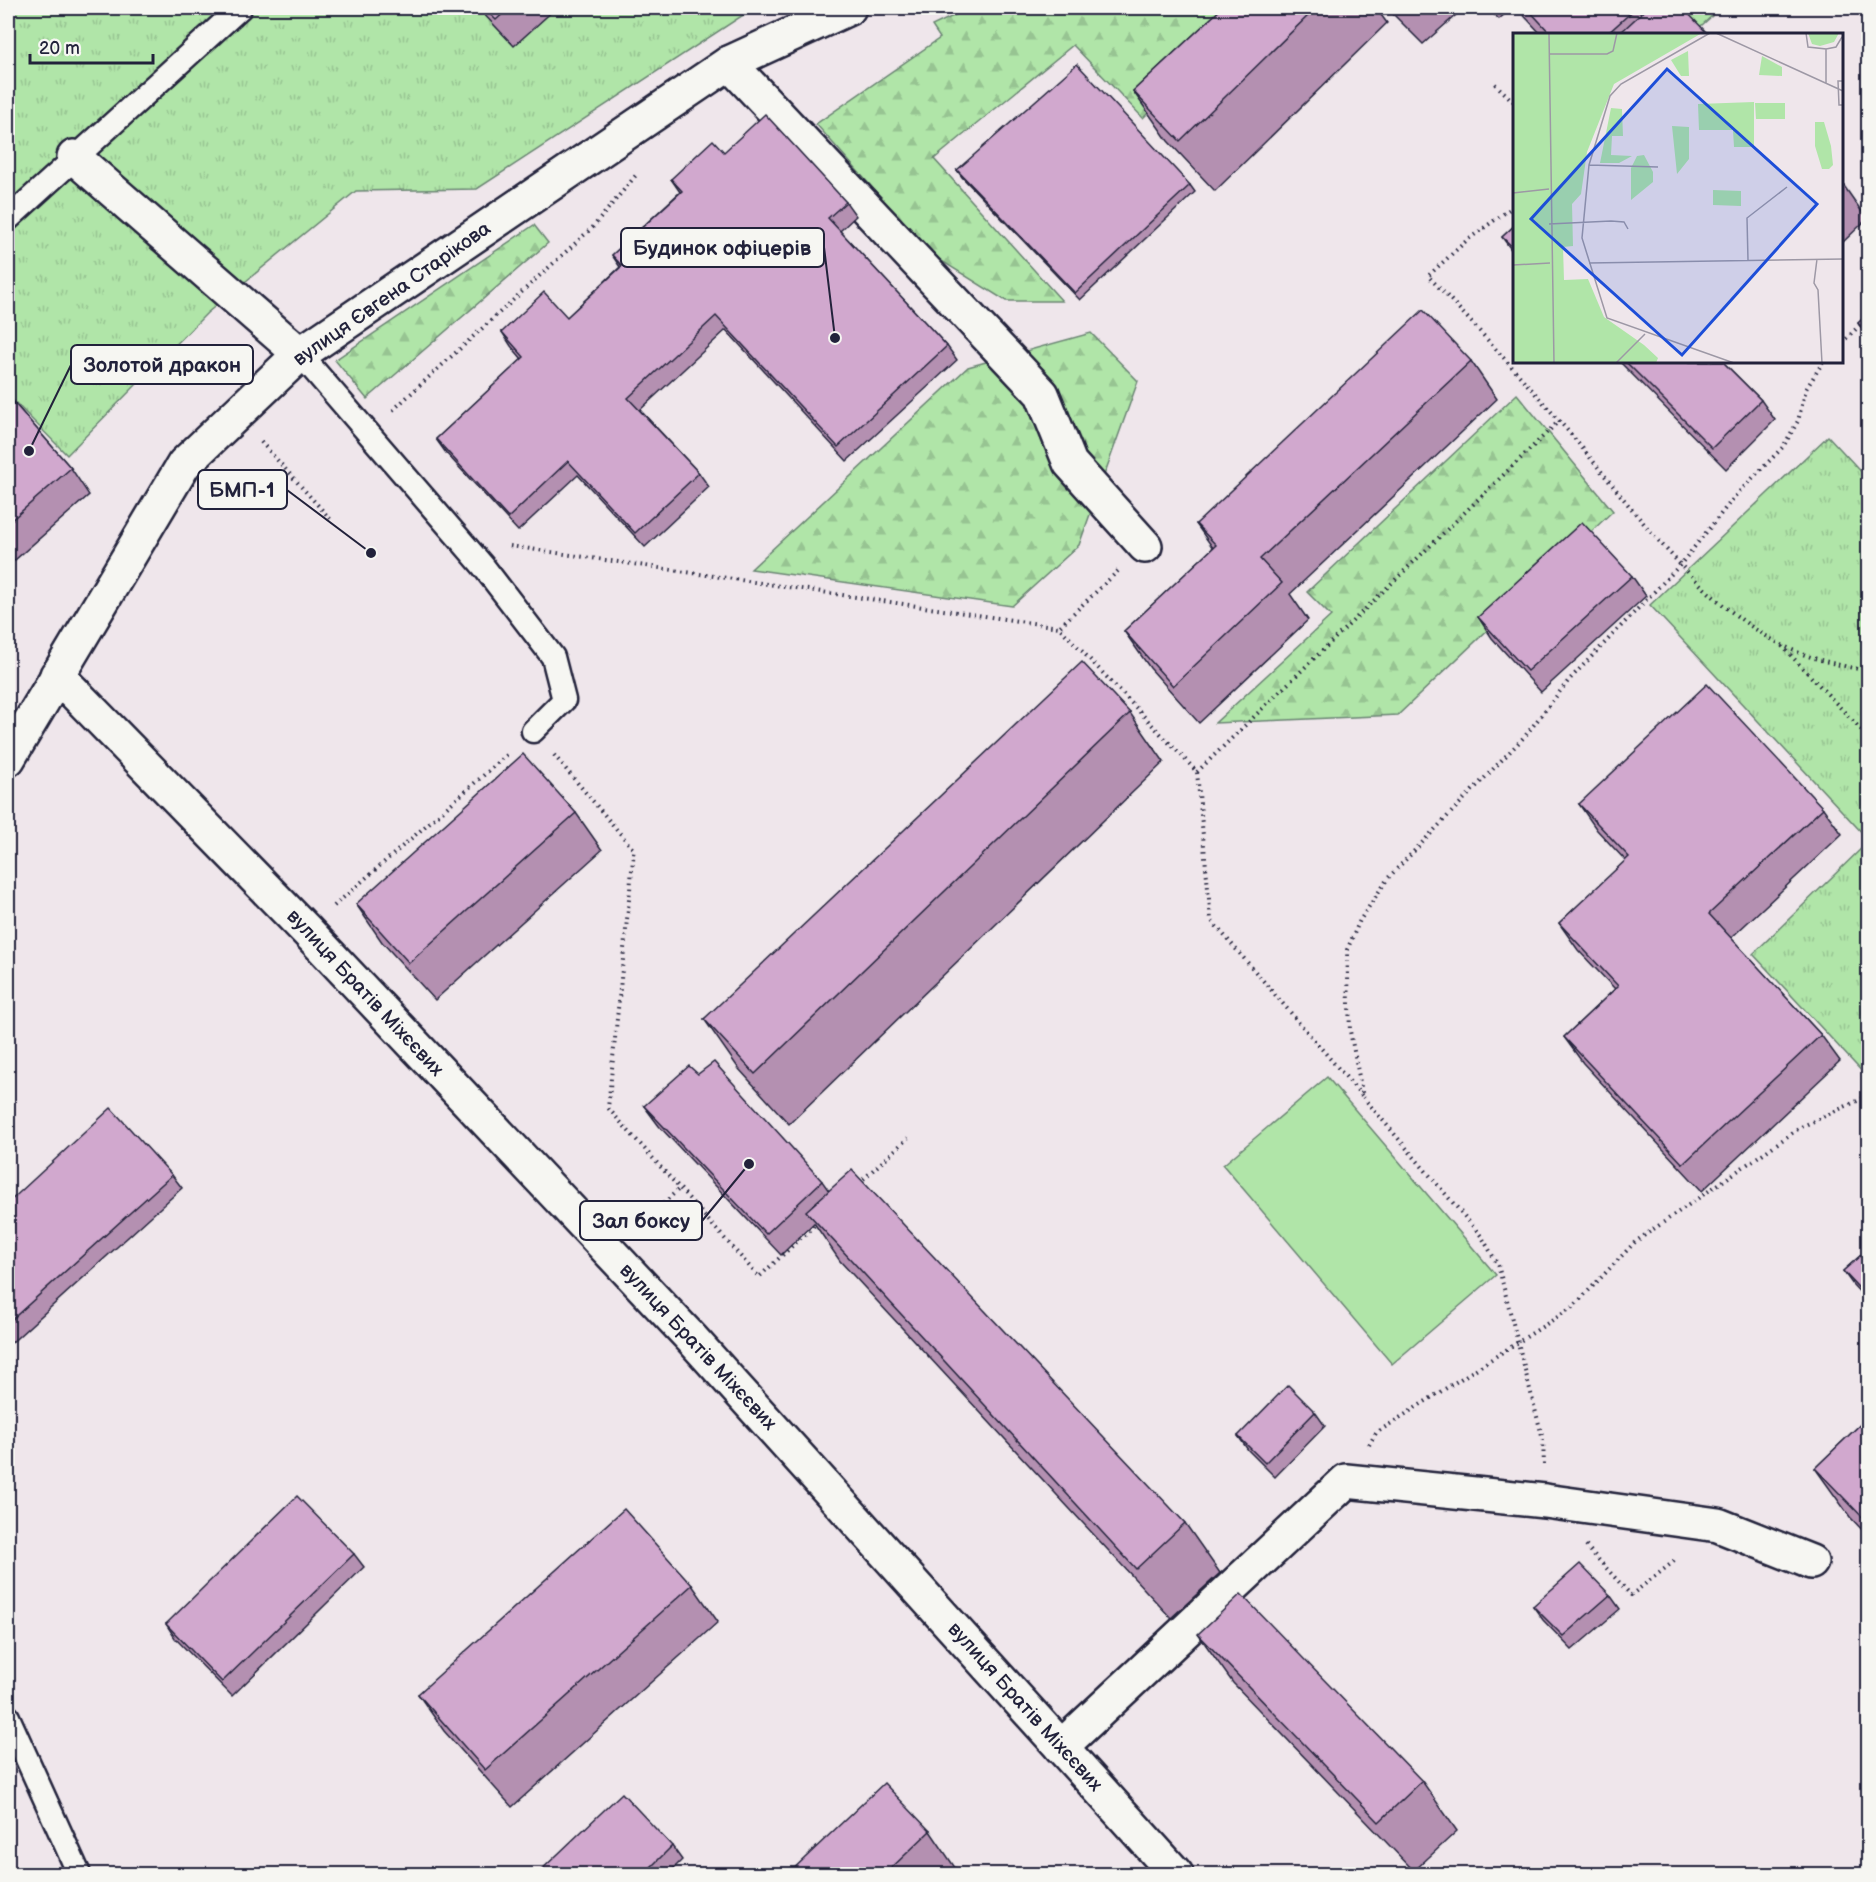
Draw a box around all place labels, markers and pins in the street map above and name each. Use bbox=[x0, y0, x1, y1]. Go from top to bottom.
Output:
callout: Будинок офіцерів bbox=[621, 228, 824, 267]
callout: Золотой дракон bbox=[71, 345, 253, 384]
callout: БМП-1 bbox=[198, 470, 287, 509]
callout: Зал боксу bbox=[580, 1201, 702, 1240]

